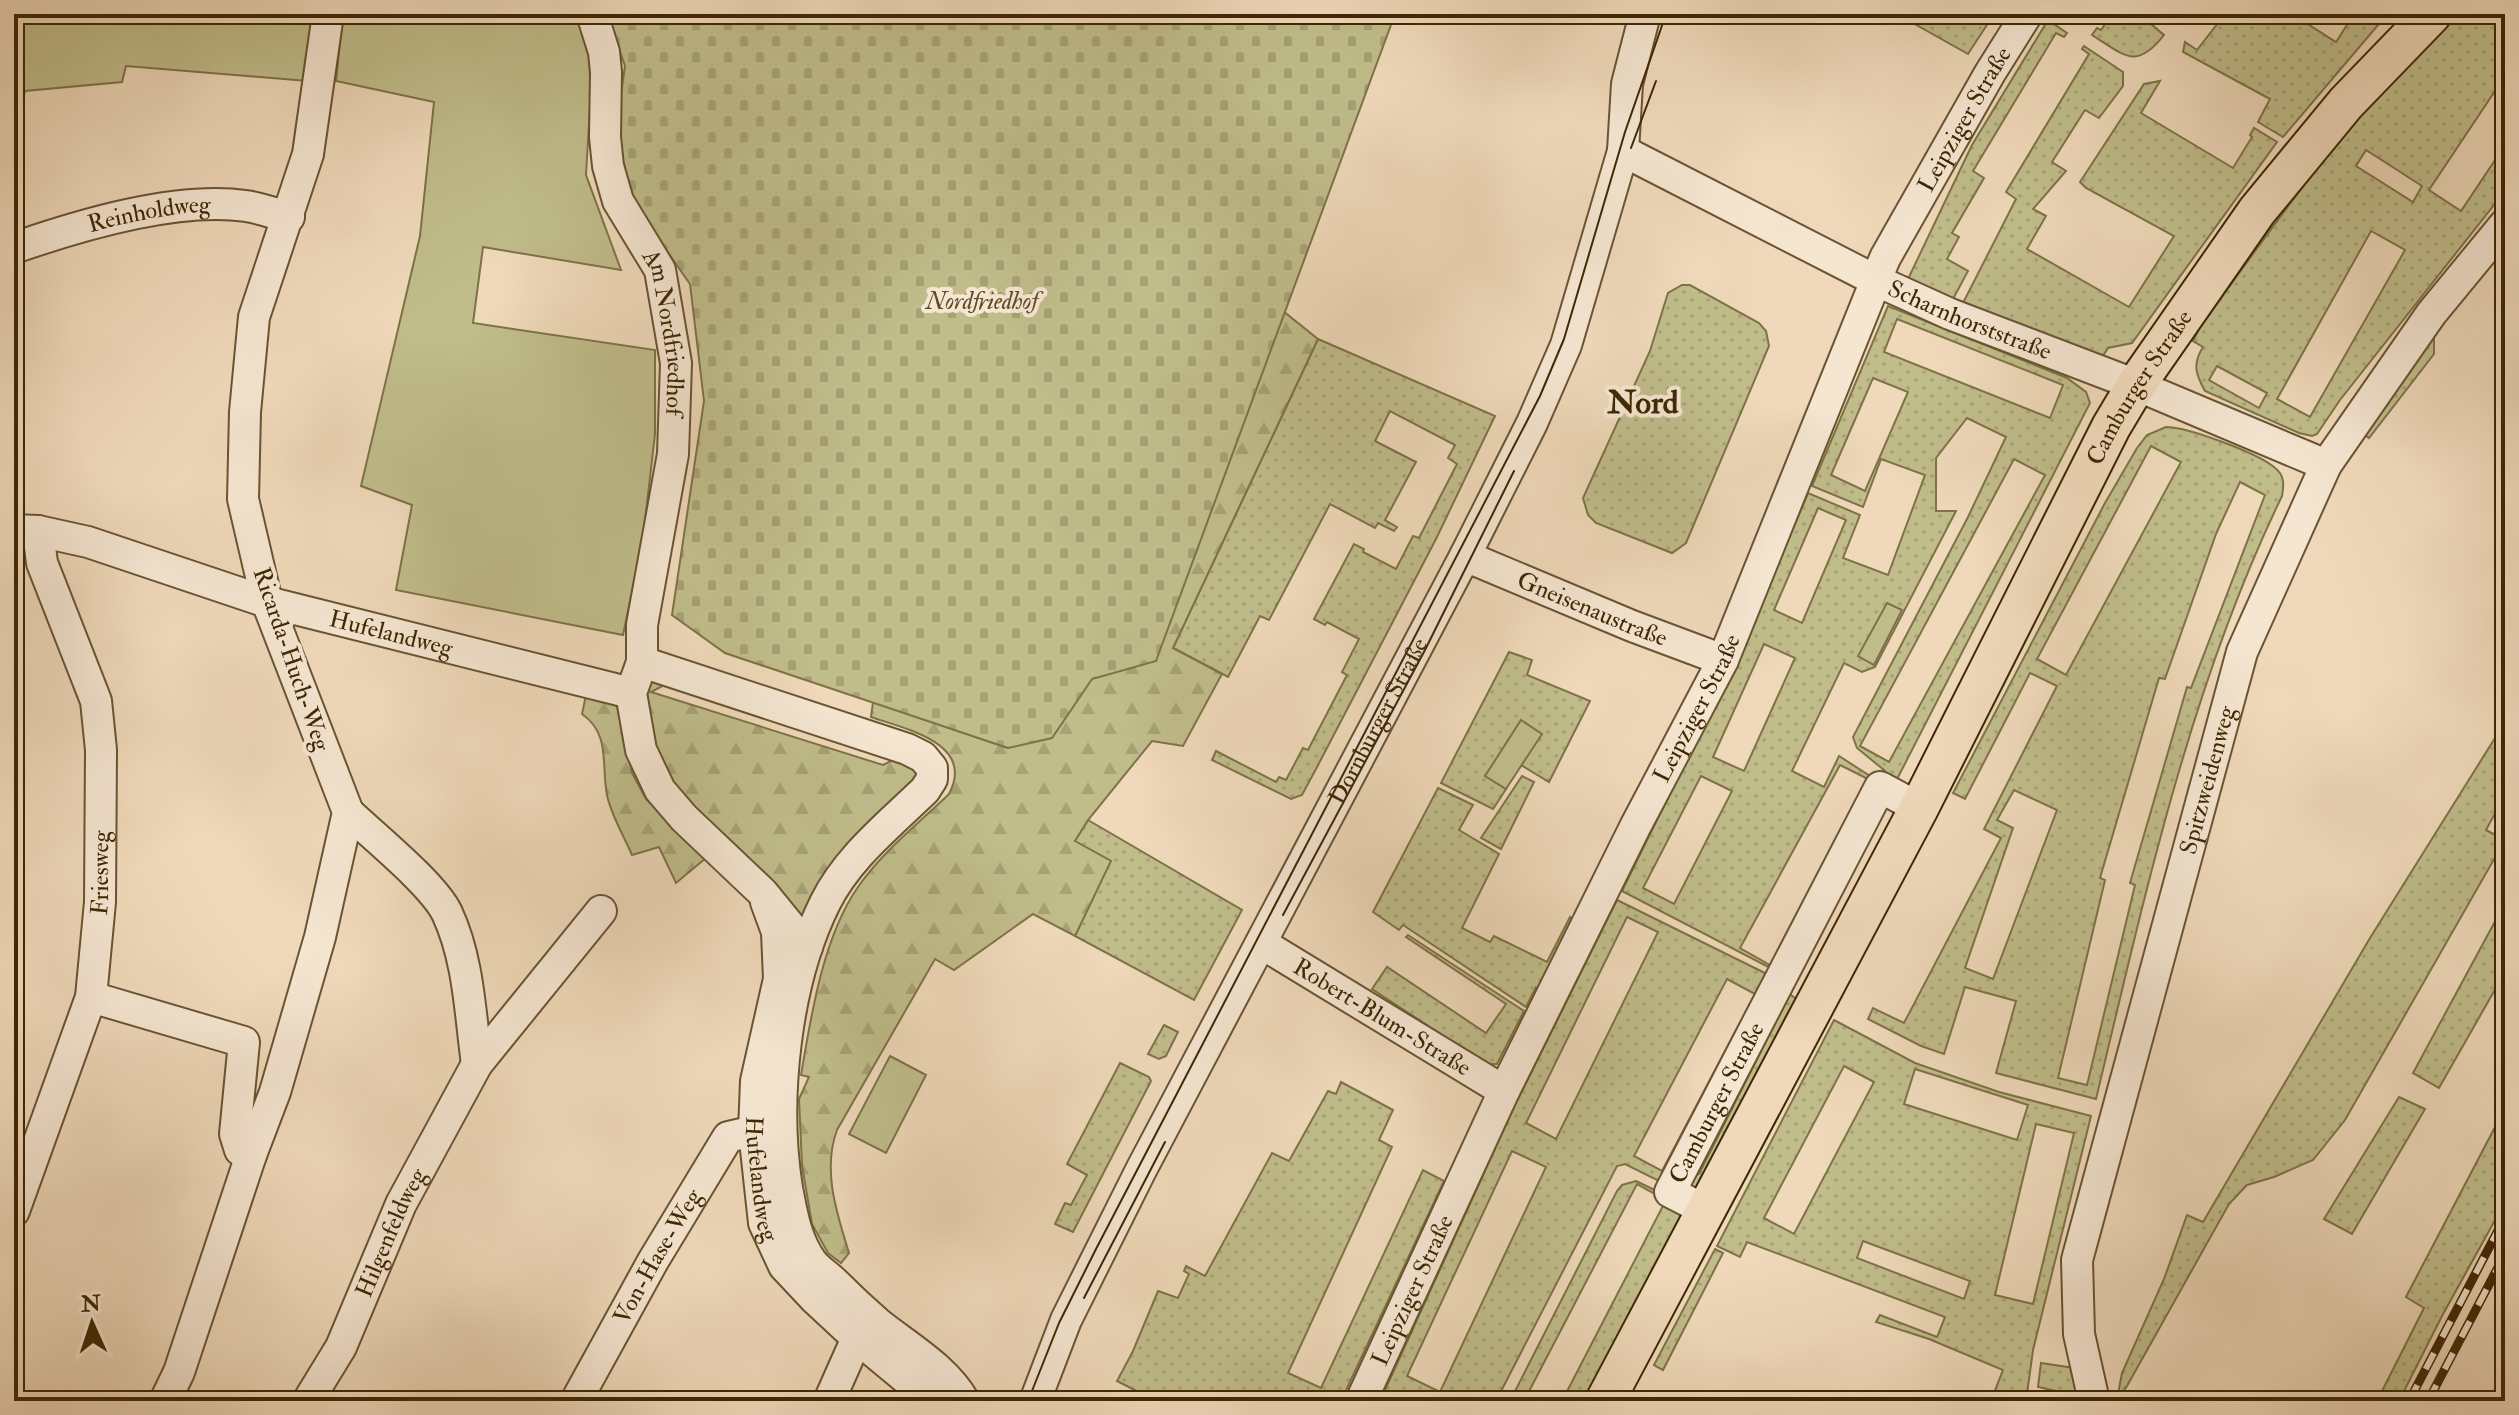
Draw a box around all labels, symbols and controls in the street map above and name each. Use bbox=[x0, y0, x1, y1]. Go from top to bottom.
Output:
street label: Leipziger Straße bbox=[1911, 41, 2019, 198]
street label: Reinholdweg bbox=[84, 189, 212, 240]
street label: Am Nordfriedhof bbox=[635, 243, 691, 419]
street label: Scharnhorststraße bbox=[1883, 273, 2056, 367]
park label: Nordfriedhof bbox=[924, 286, 1044, 317]
street label: Camburger Straße bbox=[2079, 304, 2200, 470]
district label: Nord bbox=[1607, 383, 1679, 423]
street label: Ricarda-Huch-Weg bbox=[246, 563, 338, 756]
street label: Gneisenaustraße bbox=[1512, 565, 1672, 654]
street label: Hufelandweg bbox=[326, 603, 457, 664]
street label: Leipziger Straße bbox=[1646, 630, 1748, 788]
street label: Dornburger Straße bbox=[1322, 633, 1435, 810]
street label: Spitzweidenweg bbox=[2173, 701, 2243, 858]
street label: Friesweg bbox=[84, 829, 116, 917]
street label: Robert-Blum-Straße bbox=[1287, 951, 1477, 1083]
street label: Camburger Straße bbox=[1662, 1017, 1771, 1189]
street label: Hufelandweg bbox=[738, 1116, 786, 1248]
street label: Hilgenfeldweg bbox=[349, 1162, 434, 1302]
street label: Von-Hase-Weg bbox=[606, 1182, 710, 1329]
street label: Leipziger Straße bbox=[1364, 1210, 1461, 1371]
north arrow bbox=[52, 1283, 132, 1363]
text: N bbox=[79, 1290, 102, 1319]

